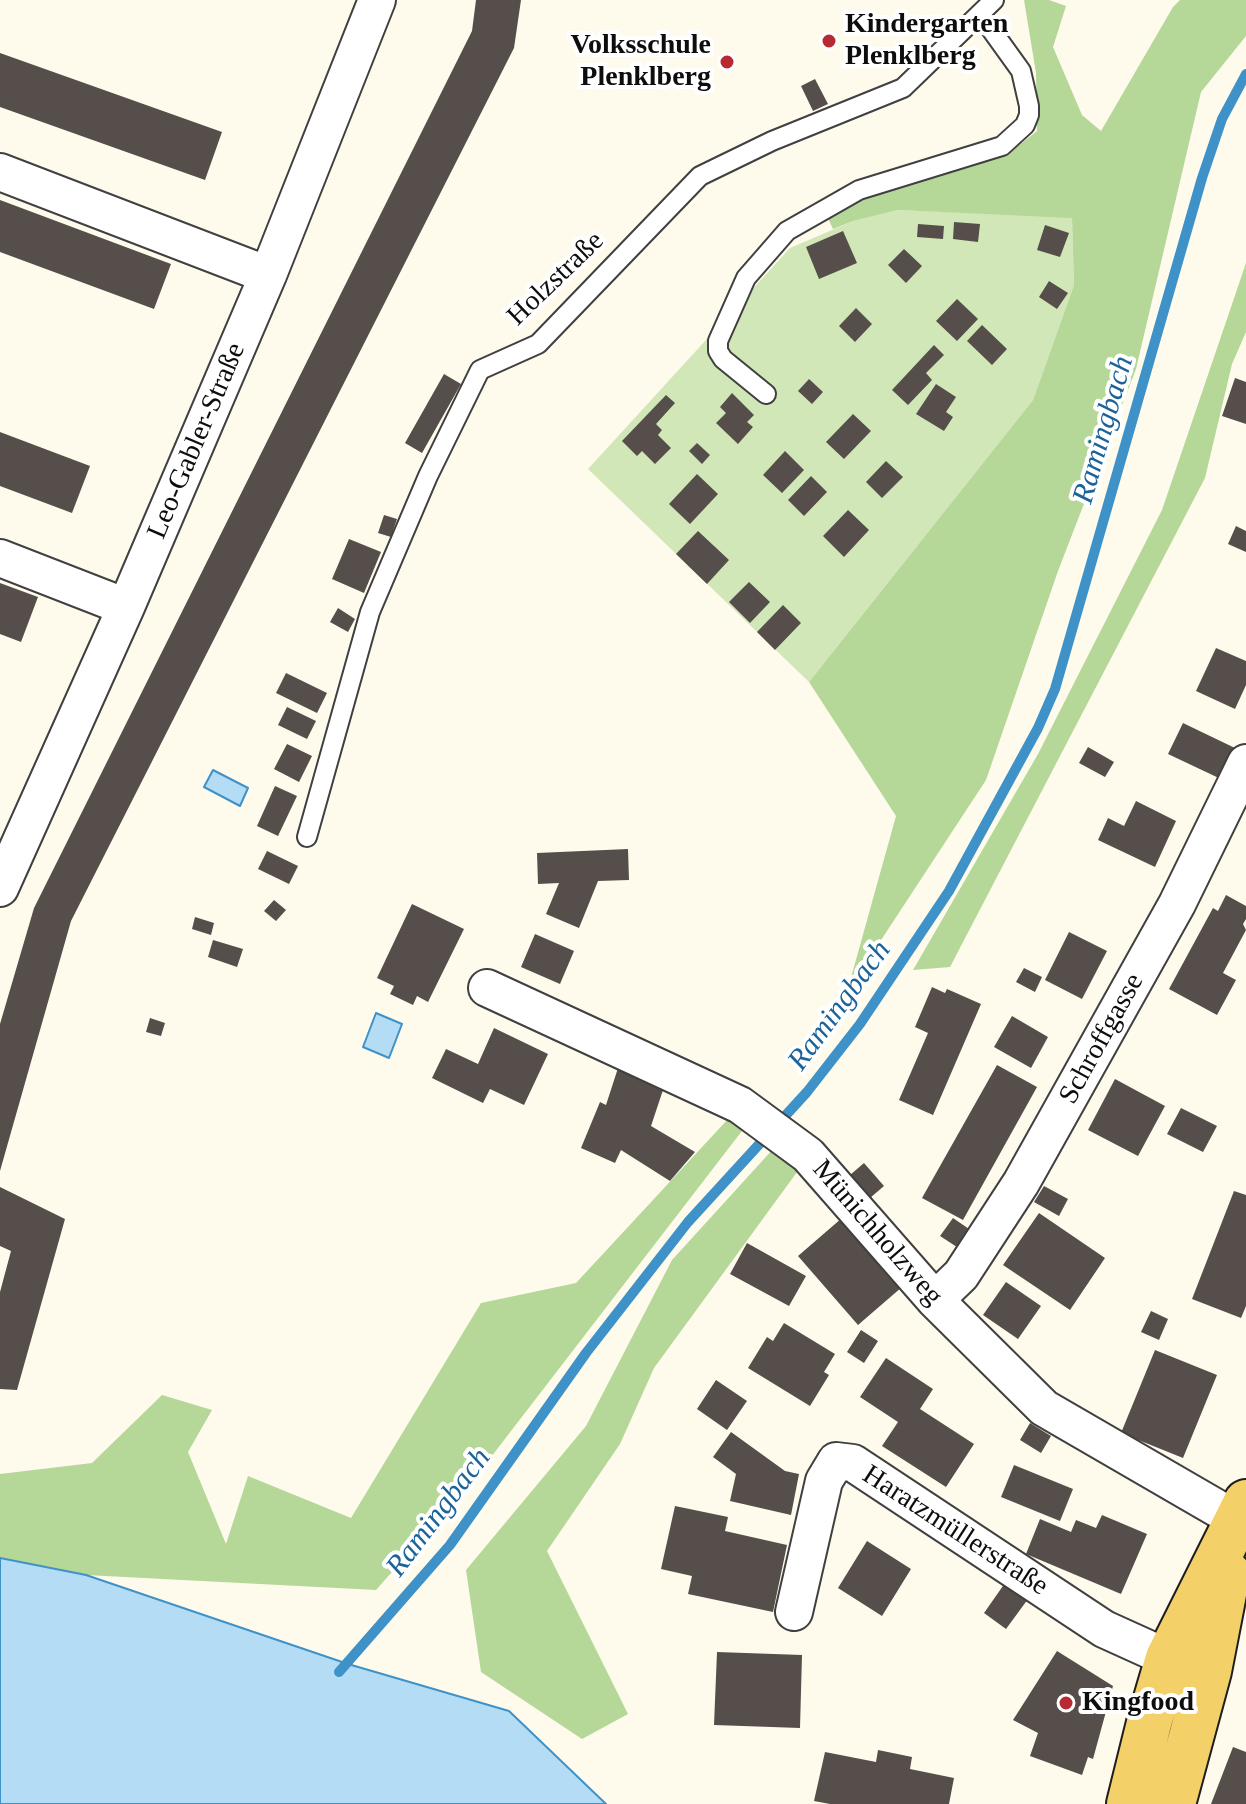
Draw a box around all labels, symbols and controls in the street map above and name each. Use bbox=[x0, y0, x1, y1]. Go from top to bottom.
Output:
place label: Kindergarten Plenklberg bbox=[845, 8, 1008, 74]
place label: Volksschule Plenklberg bbox=[570, 29, 711, 95]
marker: Kindergarten Plenklberg bbox=[820, 32, 838, 50]
marker: Volksschule Plenklberg bbox=[718, 53, 736, 71]
street label: Holzstraße bbox=[501, 225, 611, 333]
street label: Leo-Gabler-Straße bbox=[141, 338, 253, 544]
water label: Ramingbach bbox=[1066, 352, 1142, 508]
water label: Ramingbach bbox=[781, 934, 899, 1078]
street label: Schroffgasse bbox=[1052, 968, 1152, 1110]
street label: Münichholzweg bbox=[805, 1153, 949, 1313]
water label: Ramingbach bbox=[379, 1442, 499, 1584]
street label: Haratzmüllerstraße bbox=[856, 1458, 1054, 1604]
place label: Kingfood bbox=[1082, 1686, 1194, 1720]
marker: Kingfood bbox=[1057, 1694, 1075, 1712]

